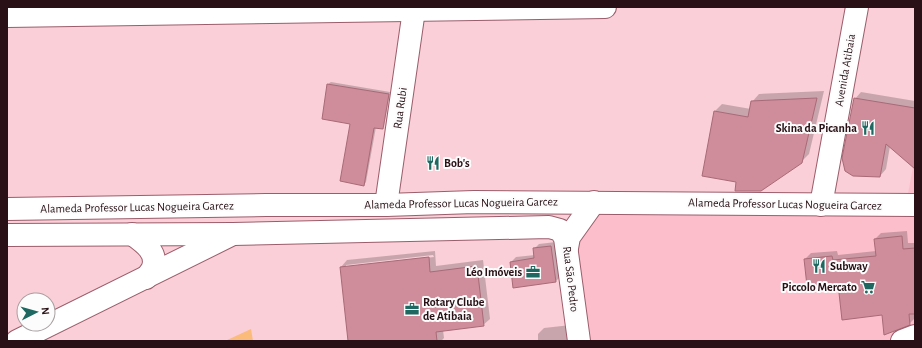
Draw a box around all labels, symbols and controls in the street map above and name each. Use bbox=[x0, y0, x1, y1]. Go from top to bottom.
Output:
street label: Avenida Atibaia bbox=[833, 32, 857, 107]
street label: Rua Rubi bbox=[391, 87, 409, 129]
restaurant icon: Skina da Picanha bbox=[860, 120, 876, 136]
place label: Skina da Picanha bbox=[776, 122, 857, 134]
restaurant icon: Bob's bbox=[425, 155, 441, 171]
place label: Bob's bbox=[444, 157, 470, 169]
street label: Alameda Professor Lucas Nogueira Garcez bbox=[364, 195, 558, 211]
street label: Alameda Professor Lucas Nogueira Garcez bbox=[688, 196, 882, 212]
street label: Alameda Professor Lucas Nogueira Garcez bbox=[40, 199, 234, 215]
street label: Rua São Pedro bbox=[561, 245, 581, 313]
restaurant icon: Subway bbox=[811, 258, 827, 274]
place label: Subway bbox=[830, 260, 868, 273]
office icon: Léo Imóveis bbox=[525, 264, 541, 280]
place label: Léo Imóveis bbox=[466, 266, 522, 278]
supermarket icon: Piccolo Mercato bbox=[860, 279, 876, 295]
place label: Piccolo Mercato bbox=[782, 281, 857, 293]
north arrow bbox=[16, 292, 56, 332]
place label: Rotary Clube de Atibaia bbox=[423, 296, 485, 322]
office icon: Rotary Clube de Atibaia bbox=[404, 301, 420, 317]
text: N bbox=[40, 307, 51, 315]

